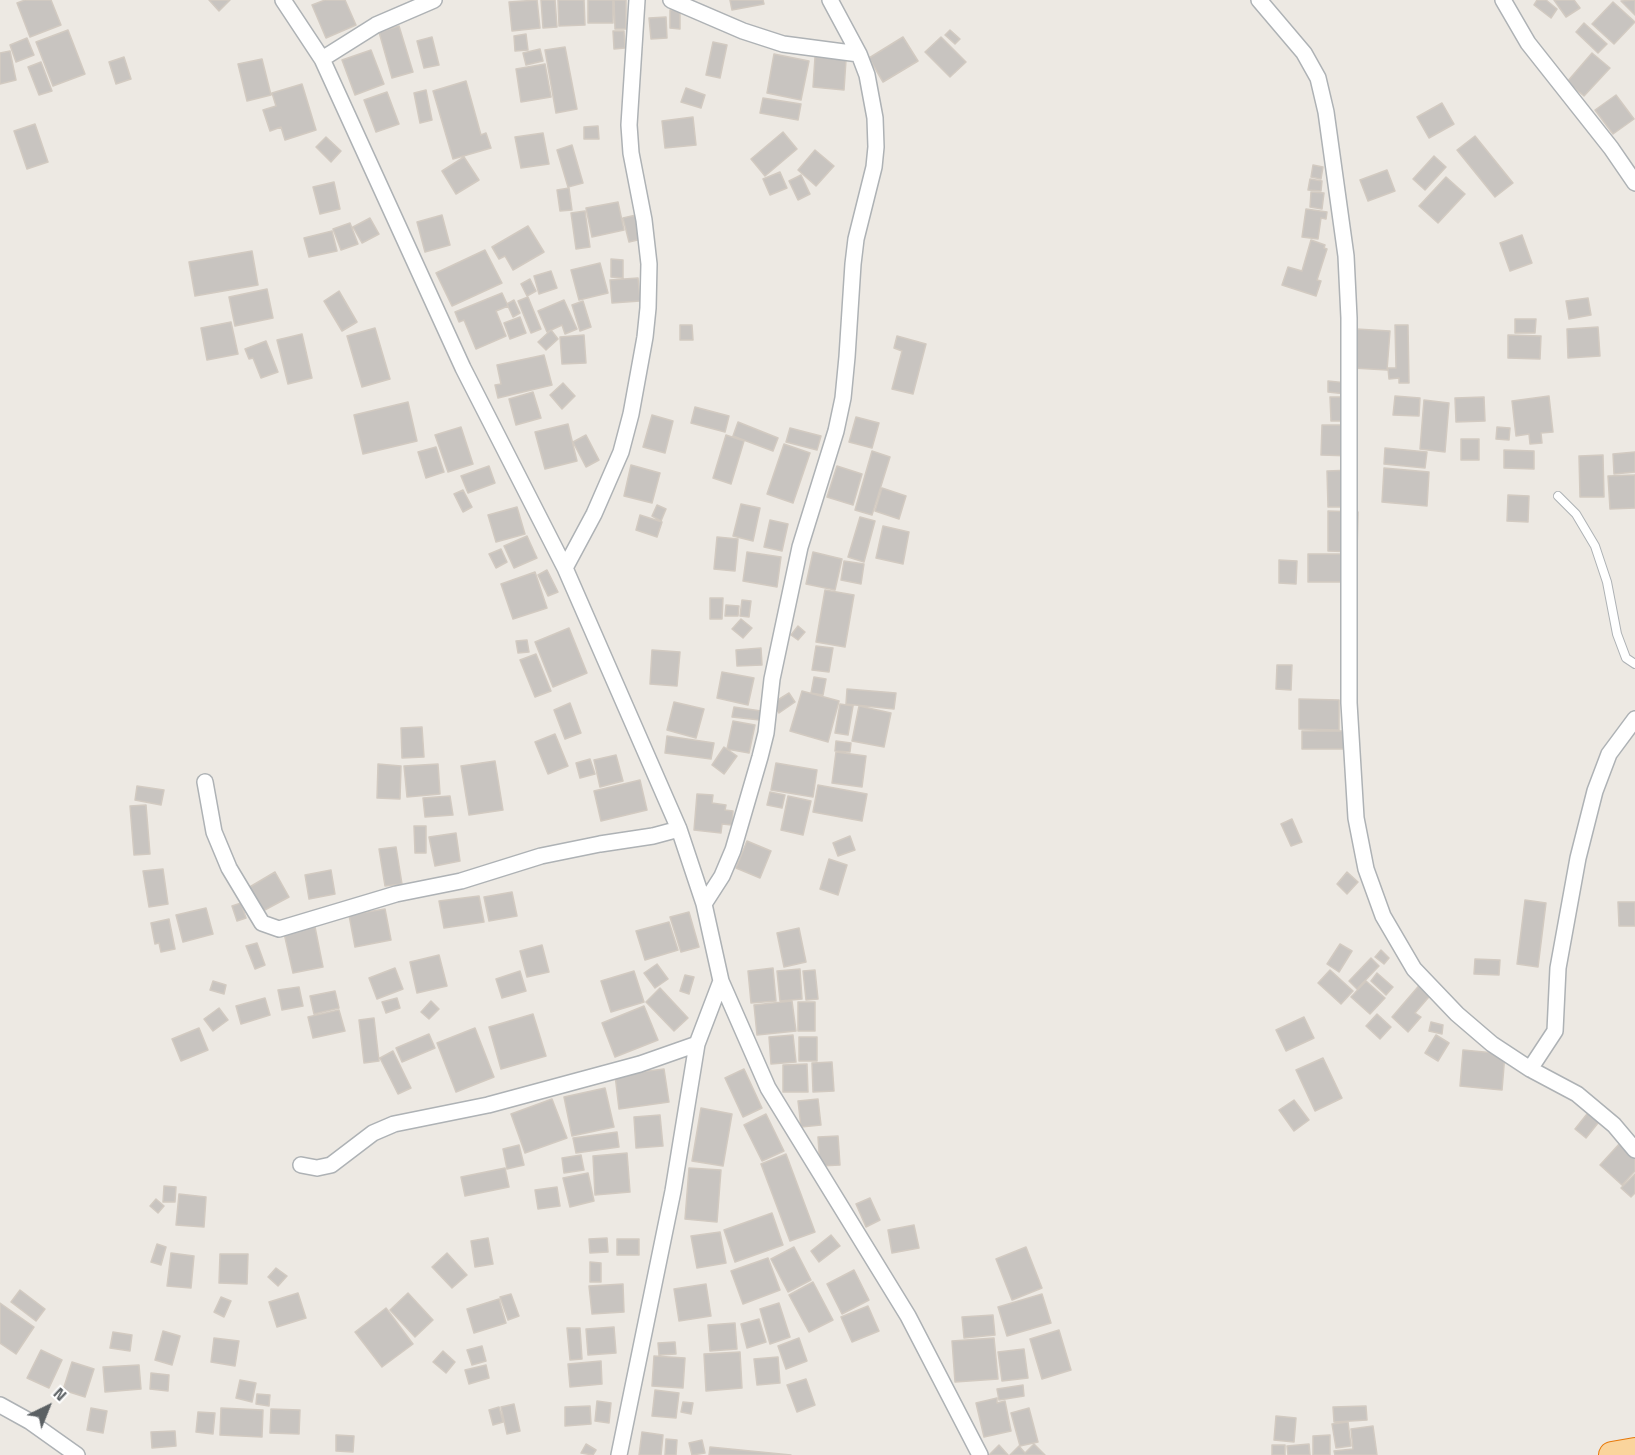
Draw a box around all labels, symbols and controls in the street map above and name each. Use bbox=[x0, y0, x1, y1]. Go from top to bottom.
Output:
north arrow bbox=[18, 1377, 78, 1437]
text: N bbox=[48, 1381, 73, 1406]

